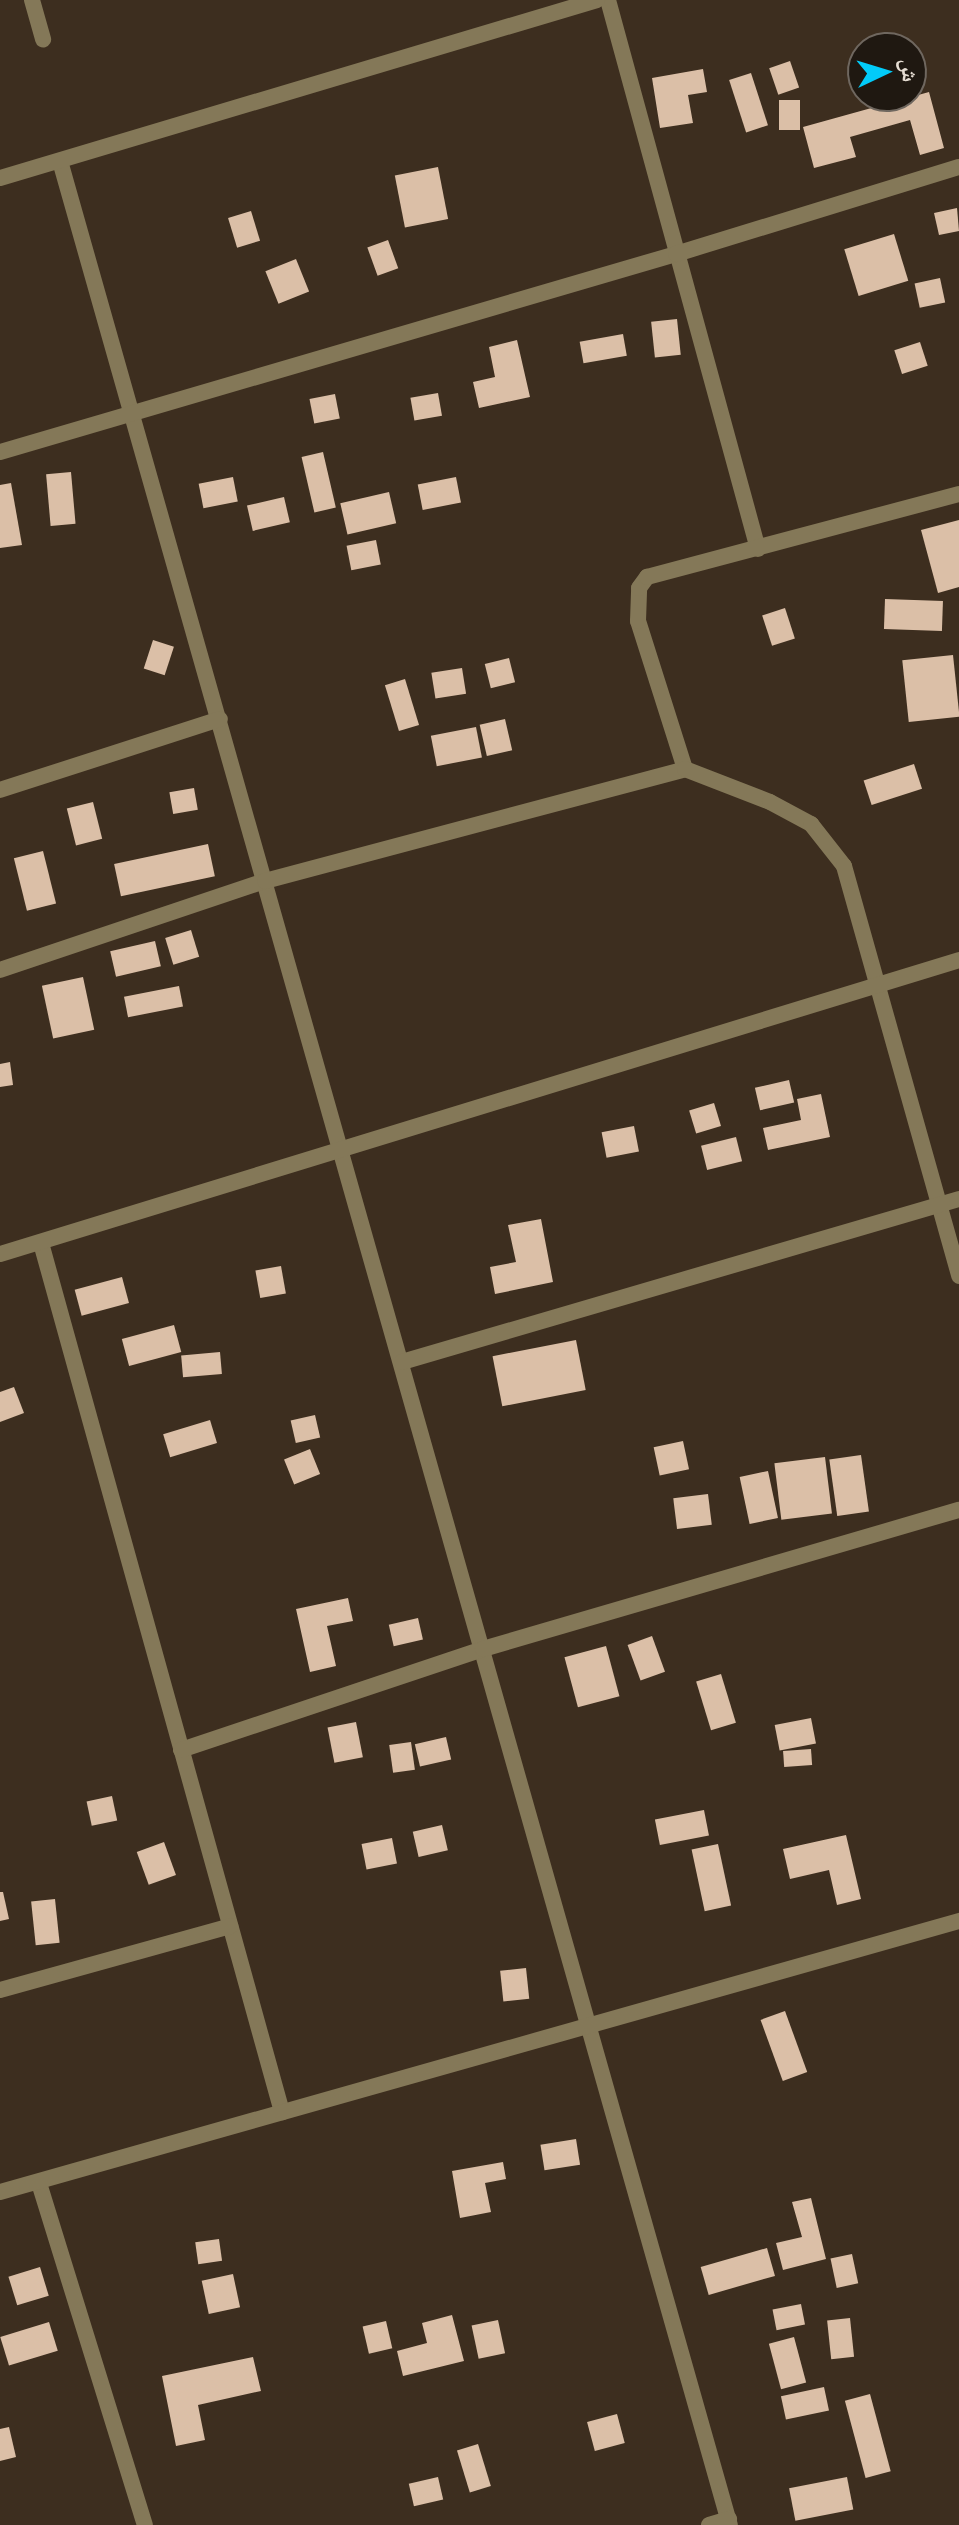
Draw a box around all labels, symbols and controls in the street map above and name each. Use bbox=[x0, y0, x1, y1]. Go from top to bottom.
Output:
north arrow bbox=[847, 32, 927, 112]
text: ش bbox=[895, 58, 924, 83]

